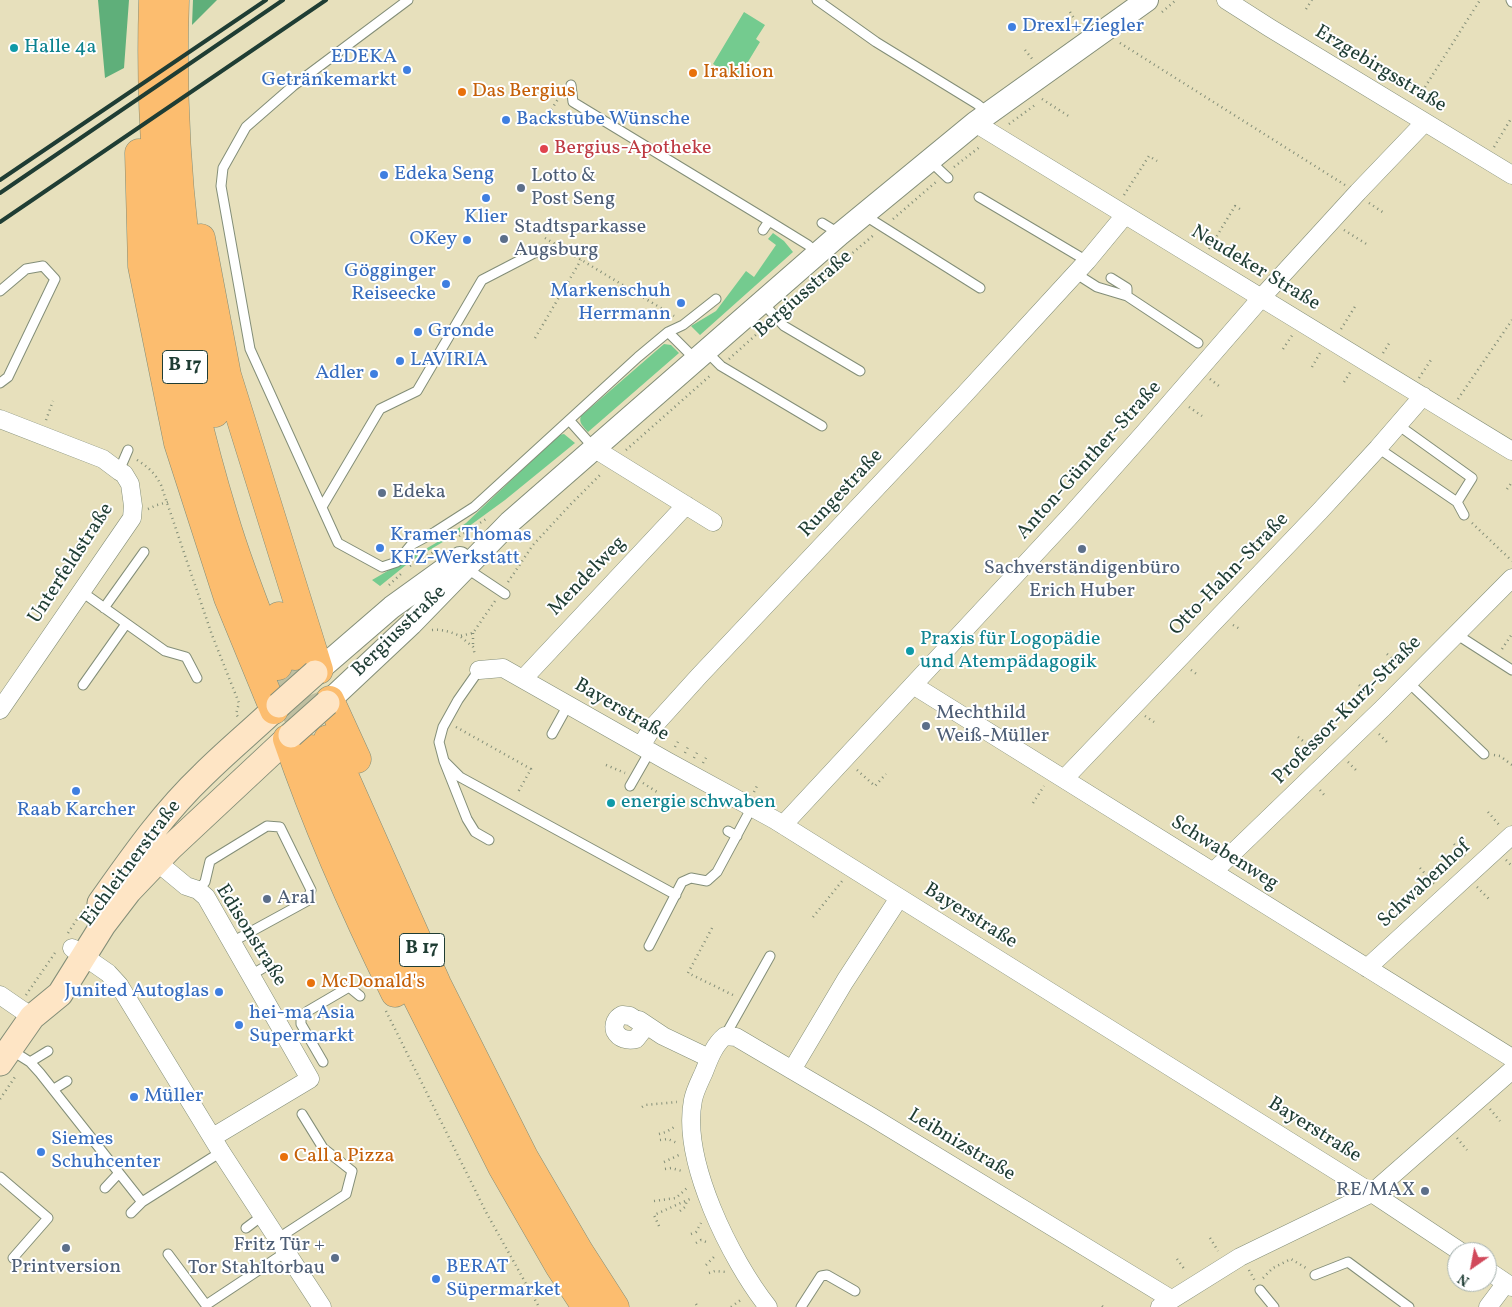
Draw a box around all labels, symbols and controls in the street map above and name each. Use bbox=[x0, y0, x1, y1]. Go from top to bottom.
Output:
place label: Drexl+Ziegler bbox=[1022, 15, 1144, 39]
marker: Drexl+Ziegler bbox=[1006, 21, 1018, 33]
street label: Erzgebirgsstraße bbox=[1310, 21, 1450, 119]
place label: Halle 4a bbox=[24, 36, 96, 60]
marker: Halle 4a bbox=[8, 42, 20, 54]
place label: EDEKA Getränkemarkt bbox=[262, 46, 397, 93]
place label: Iraklion bbox=[703, 61, 774, 85]
marker: EDEKA Getränkemarkt bbox=[401, 64, 413, 76]
marker: Iraklion bbox=[687, 67, 699, 79]
place label: Das Bergius bbox=[472, 80, 576, 104]
marker: Das Bergius bbox=[456, 86, 468, 98]
place label: Backstube Wünsche bbox=[516, 108, 690, 132]
marker: Backstube Wünsche bbox=[500, 114, 512, 126]
place label: Bergius-Apotheke bbox=[554, 137, 711, 161]
marker: Bergius-Apotheke bbox=[538, 143, 550, 155]
place label: Edeka Seng bbox=[394, 163, 494, 187]
place label: Lotto & Post Seng bbox=[531, 165, 615, 212]
marker: Edeka Seng bbox=[378, 169, 390, 181]
marker: Lotto & Post Seng bbox=[515, 182, 527, 194]
marker: Klier bbox=[480, 192, 492, 204]
place label: Klier bbox=[464, 206, 508, 230]
place label: Stadtsparkasse Augsburg bbox=[514, 216, 646, 263]
street label: Neudeker Straße bbox=[1186, 221, 1324, 317]
place label: OKey bbox=[410, 228, 457, 252]
marker: Stadtsparkasse Augsburg bbox=[498, 233, 510, 245]
marker: OKey bbox=[461, 234, 473, 246]
street label: Bergiusstraße bbox=[750, 246, 858, 344]
place label: Gögginger Reiseecke bbox=[344, 260, 436, 307]
marker: Gögginger Reiseecke bbox=[440, 278, 452, 290]
place label: Markenschuh Herrmann bbox=[550, 280, 671, 327]
marker: Markenschuh Herrmann bbox=[675, 297, 687, 309]
place label: Gronde bbox=[428, 320, 494, 344]
marker: Gronde bbox=[412, 326, 424, 338]
place label: LAVIRIA bbox=[410, 349, 488, 373]
road number: B 17 bbox=[162, 351, 208, 384]
marker: LAVIRIA bbox=[394, 355, 406, 367]
place label: Adler bbox=[315, 362, 364, 386]
marker: Adler bbox=[368, 368, 380, 380]
street label: Anton-Günther-Straße bbox=[1012, 377, 1168, 545]
street label: Rungestraße bbox=[795, 445, 889, 543]
place label: Edeka bbox=[392, 481, 446, 505]
marker: Edeka bbox=[376, 487, 388, 499]
street label: Unterfeldstraße bbox=[24, 499, 120, 629]
street label: Otto-Hahn-Straße bbox=[1165, 508, 1295, 642]
place label: Kramer Thomas KFZ-Werkstatt bbox=[390, 524, 532, 571]
street label: Mendelweg bbox=[544, 532, 632, 622]
marker: Kramer Thomas KFZ-Werkstatt bbox=[374, 542, 386, 554]
marker: Sachverständigenbüro Erich Huber bbox=[1076, 543, 1088, 555]
place label: Sachverständigenbüro Erich Huber bbox=[984, 557, 1180, 604]
street label: Bergiusstraße bbox=[348, 581, 452, 683]
place label: Praxis für Logopädie und Atempädagogik bbox=[920, 628, 1100, 675]
street label: Professor-Kurz-Straße bbox=[1269, 632, 1427, 790]
marker: Praxis für Logopädie und Atempädagogik bbox=[904, 645, 916, 657]
street label: Bayerstraße bbox=[569, 674, 673, 748]
place label: Mechthild Weiß-Müller bbox=[936, 702, 1049, 749]
marker: Mechthild Weiß-Müller bbox=[920, 720, 932, 732]
marker: Raab Karcher bbox=[70, 785, 82, 797]
place label: energie schwaben bbox=[621, 791, 776, 815]
street label: Eichleitnerstraße bbox=[77, 796, 187, 932]
marker: energie schwaben bbox=[605, 797, 617, 809]
place label: Raab Karcher bbox=[17, 799, 135, 823]
street label: Schwabenweg bbox=[1166, 811, 1282, 897]
street label: Schwabenhof bbox=[1374, 836, 1476, 934]
street label: Bayerstraße bbox=[919, 879, 1021, 955]
street label: Edisonstraße bbox=[209, 881, 291, 991]
place label: Aral bbox=[277, 887, 315, 911]
marker: Aral bbox=[261, 893, 273, 905]
road number: B 17 bbox=[400, 934, 444, 966]
place label: McDonald's bbox=[321, 971, 425, 995]
marker: McDonald's bbox=[305, 977, 317, 989]
place label: Junited Autoglas bbox=[64, 980, 209, 1004]
marker: Junited Autoglas bbox=[213, 986, 225, 998]
place label: hei-ma Asia Supermarkt bbox=[249, 1002, 355, 1049]
marker: hei-ma Asia Supermarkt bbox=[233, 1019, 245, 1031]
place label: Müller bbox=[144, 1085, 203, 1109]
marker: Müller bbox=[128, 1091, 140, 1103]
street label: Bayerstraße bbox=[1263, 1093, 1365, 1169]
street label: Leibnizstraße bbox=[903, 1105, 1019, 1187]
place label: Siemes Schuhcenter bbox=[51, 1128, 161, 1175]
place label: Call a Pizza bbox=[294, 1145, 395, 1169]
marker: Siemes Schuhcenter bbox=[35, 1146, 47, 1158]
marker: Call a Pizza bbox=[278, 1151, 290, 1163]
place label: RE/MAX bbox=[1336, 1179, 1415, 1203]
marker: RE/MAX bbox=[1419, 1185, 1431, 1197]
place label: Fritz Tür + Tor Stahltorbau bbox=[188, 1234, 325, 1281]
marker: Printversion bbox=[60, 1242, 72, 1254]
north arrow bbox=[1447, 1242, 1497, 1292]
marker: Fritz Tür + Tor Stahltorbau bbox=[329, 1252, 341, 1264]
place label: Printversion bbox=[11, 1256, 121, 1280]
place label: BERAT Süpermarket bbox=[446, 1256, 561, 1303]
text: N bbox=[1455, 1268, 1474, 1290]
marker: BERAT Süpermarket bbox=[430, 1273, 442, 1285]

